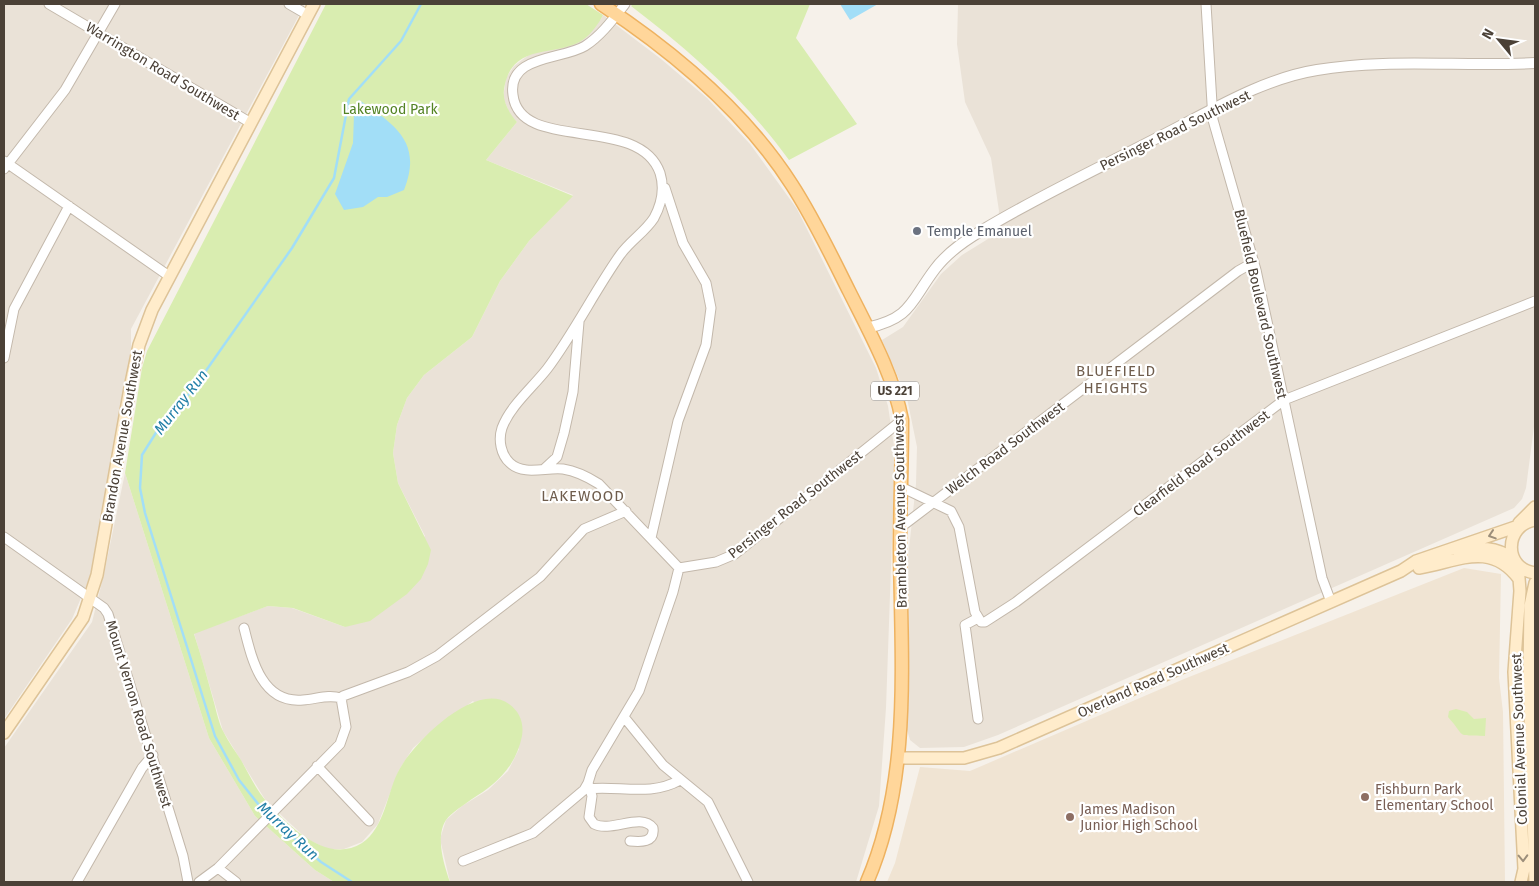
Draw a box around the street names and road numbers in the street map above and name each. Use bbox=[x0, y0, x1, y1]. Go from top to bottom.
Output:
street label: Warrington Road Southwest bbox=[83, 19, 244, 125]
street label: Persinger Road Southwest bbox=[1097, 86, 1254, 174]
street label: Bluefield Boulevard Southwest bbox=[1230, 207, 1291, 402]
street label: Brandon Avenue Southwest bbox=[99, 348, 146, 523]
road number: US 221 bbox=[871, 382, 919, 401]
street label: Welch Road Southwest bbox=[943, 398, 1069, 499]
street label: Clearfield Road Southwest bbox=[1130, 406, 1274, 520]
street label: Brambleton Avenue Southwest bbox=[890, 413, 911, 608]
street label: Persinger Road Southwest bbox=[725, 446, 866, 562]
street label: Mount Vernon Road Southwest bbox=[102, 618, 175, 811]
street label: Overland Road Southwest bbox=[1075, 639, 1232, 722]
street label: Colonial Avenue Southwest bbox=[1508, 652, 1531, 825]

